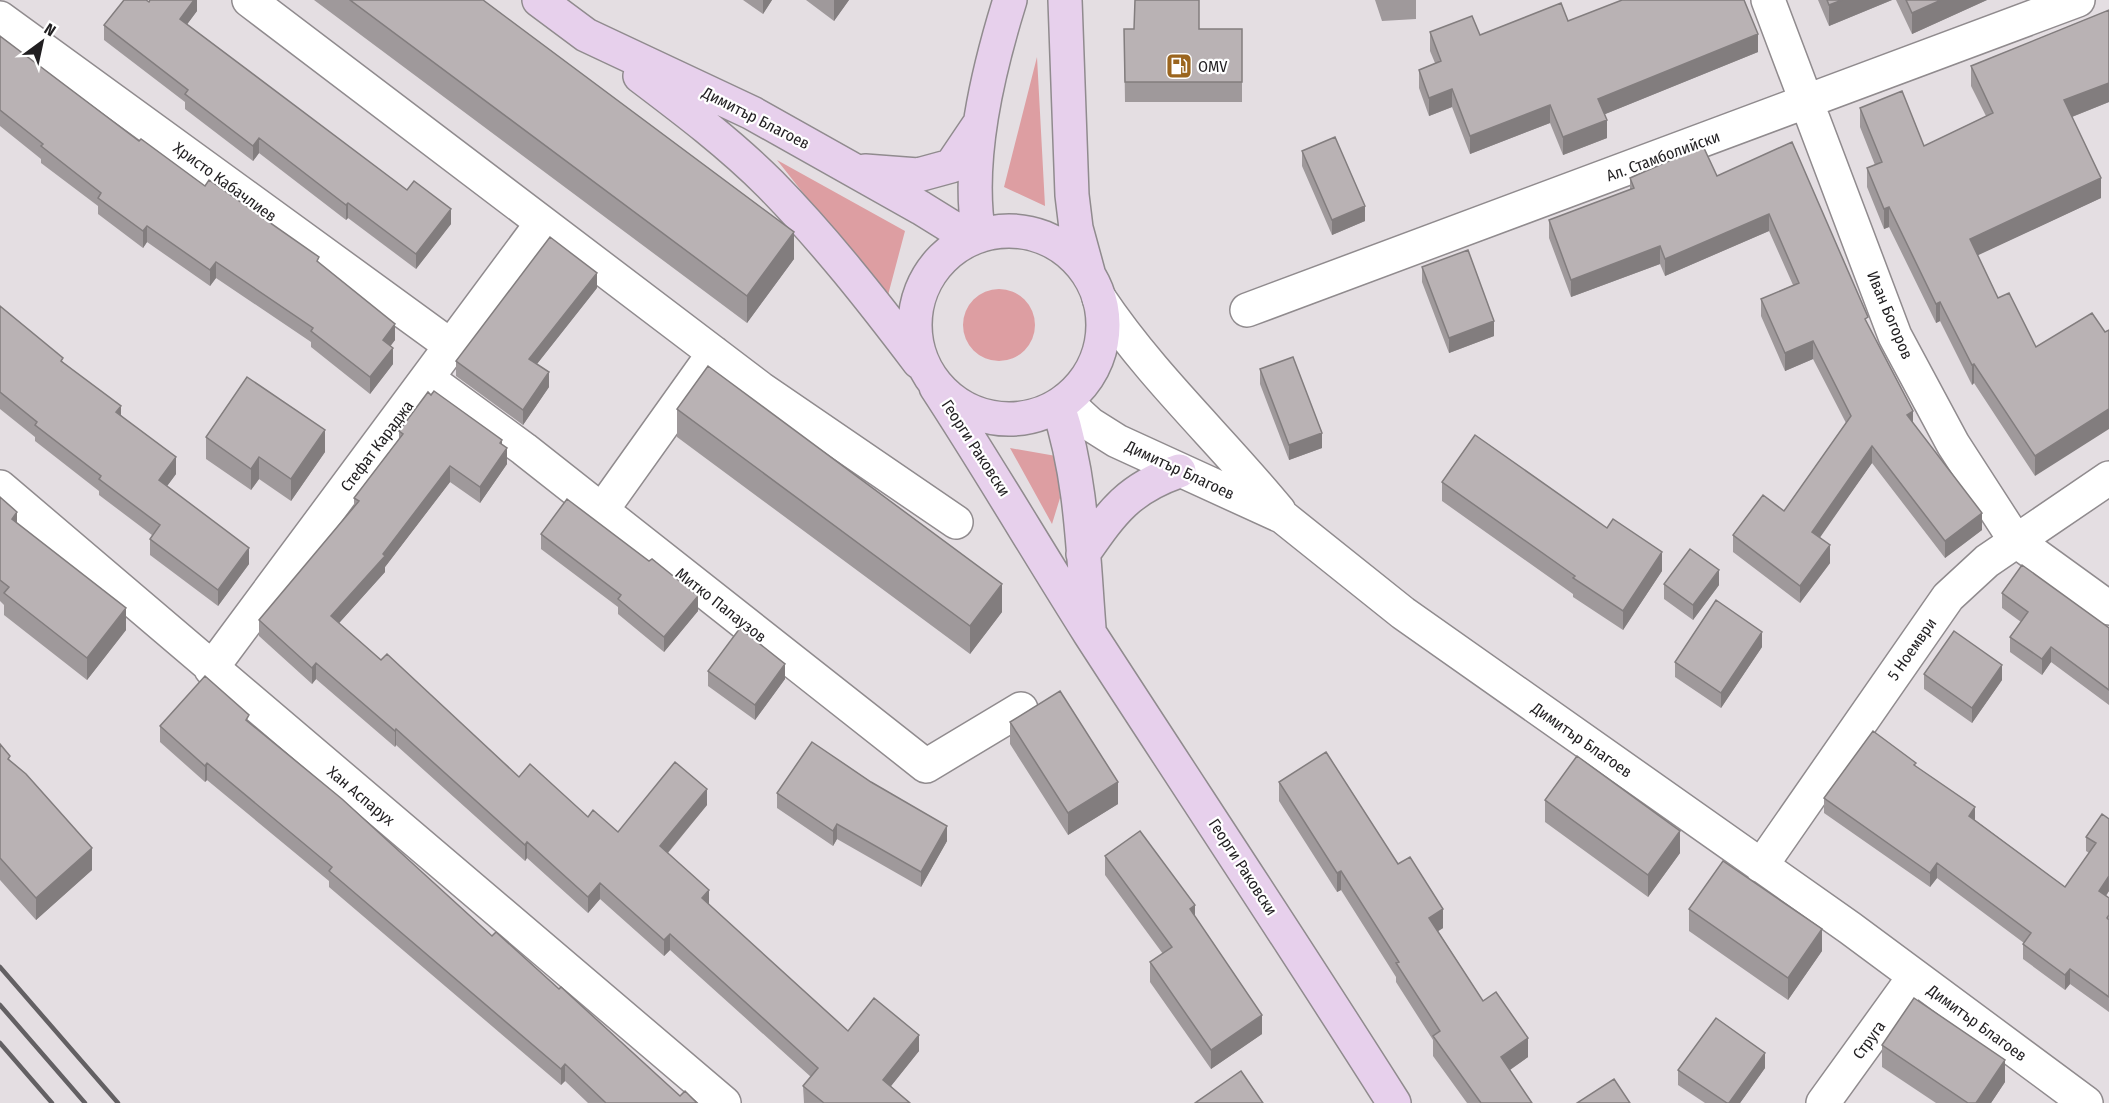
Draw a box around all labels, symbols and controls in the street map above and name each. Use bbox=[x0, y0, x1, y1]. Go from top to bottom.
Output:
north arrow bbox=[12, 12, 72, 72]
text: N bbox=[41, 19, 59, 40]
fuel station icon: OMV bbox=[1164, 51, 1194, 81]
place label: OMV bbox=[1198, 57, 1228, 76]
street label: Димитър Благоев bbox=[698, 82, 813, 153]
street label: Ал. Стамболийски bbox=[1604, 127, 1722, 185]
street label: Христо Кабачлиев bbox=[170, 138, 280, 226]
street label: Иван Богоров bbox=[1863, 268, 1917, 362]
street label: Георги Раковски bbox=[938, 396, 1014, 500]
street label: Стефат Караджа bbox=[337, 397, 418, 495]
street label: Димитър Благоев bbox=[1122, 436, 1237, 504]
street label: Митко Палаузов bbox=[672, 564, 770, 646]
street label: 5 Ноември bbox=[1884, 614, 1940, 684]
street label: Димитър Благоев bbox=[1527, 698, 1636, 782]
street label: Хан Аспарух bbox=[323, 762, 399, 830]
street label: Георги Раковски bbox=[1205, 815, 1281, 919]
street label: Димитър Благоев bbox=[1923, 980, 2030, 1065]
street label: Струга bbox=[1849, 1017, 1889, 1063]

